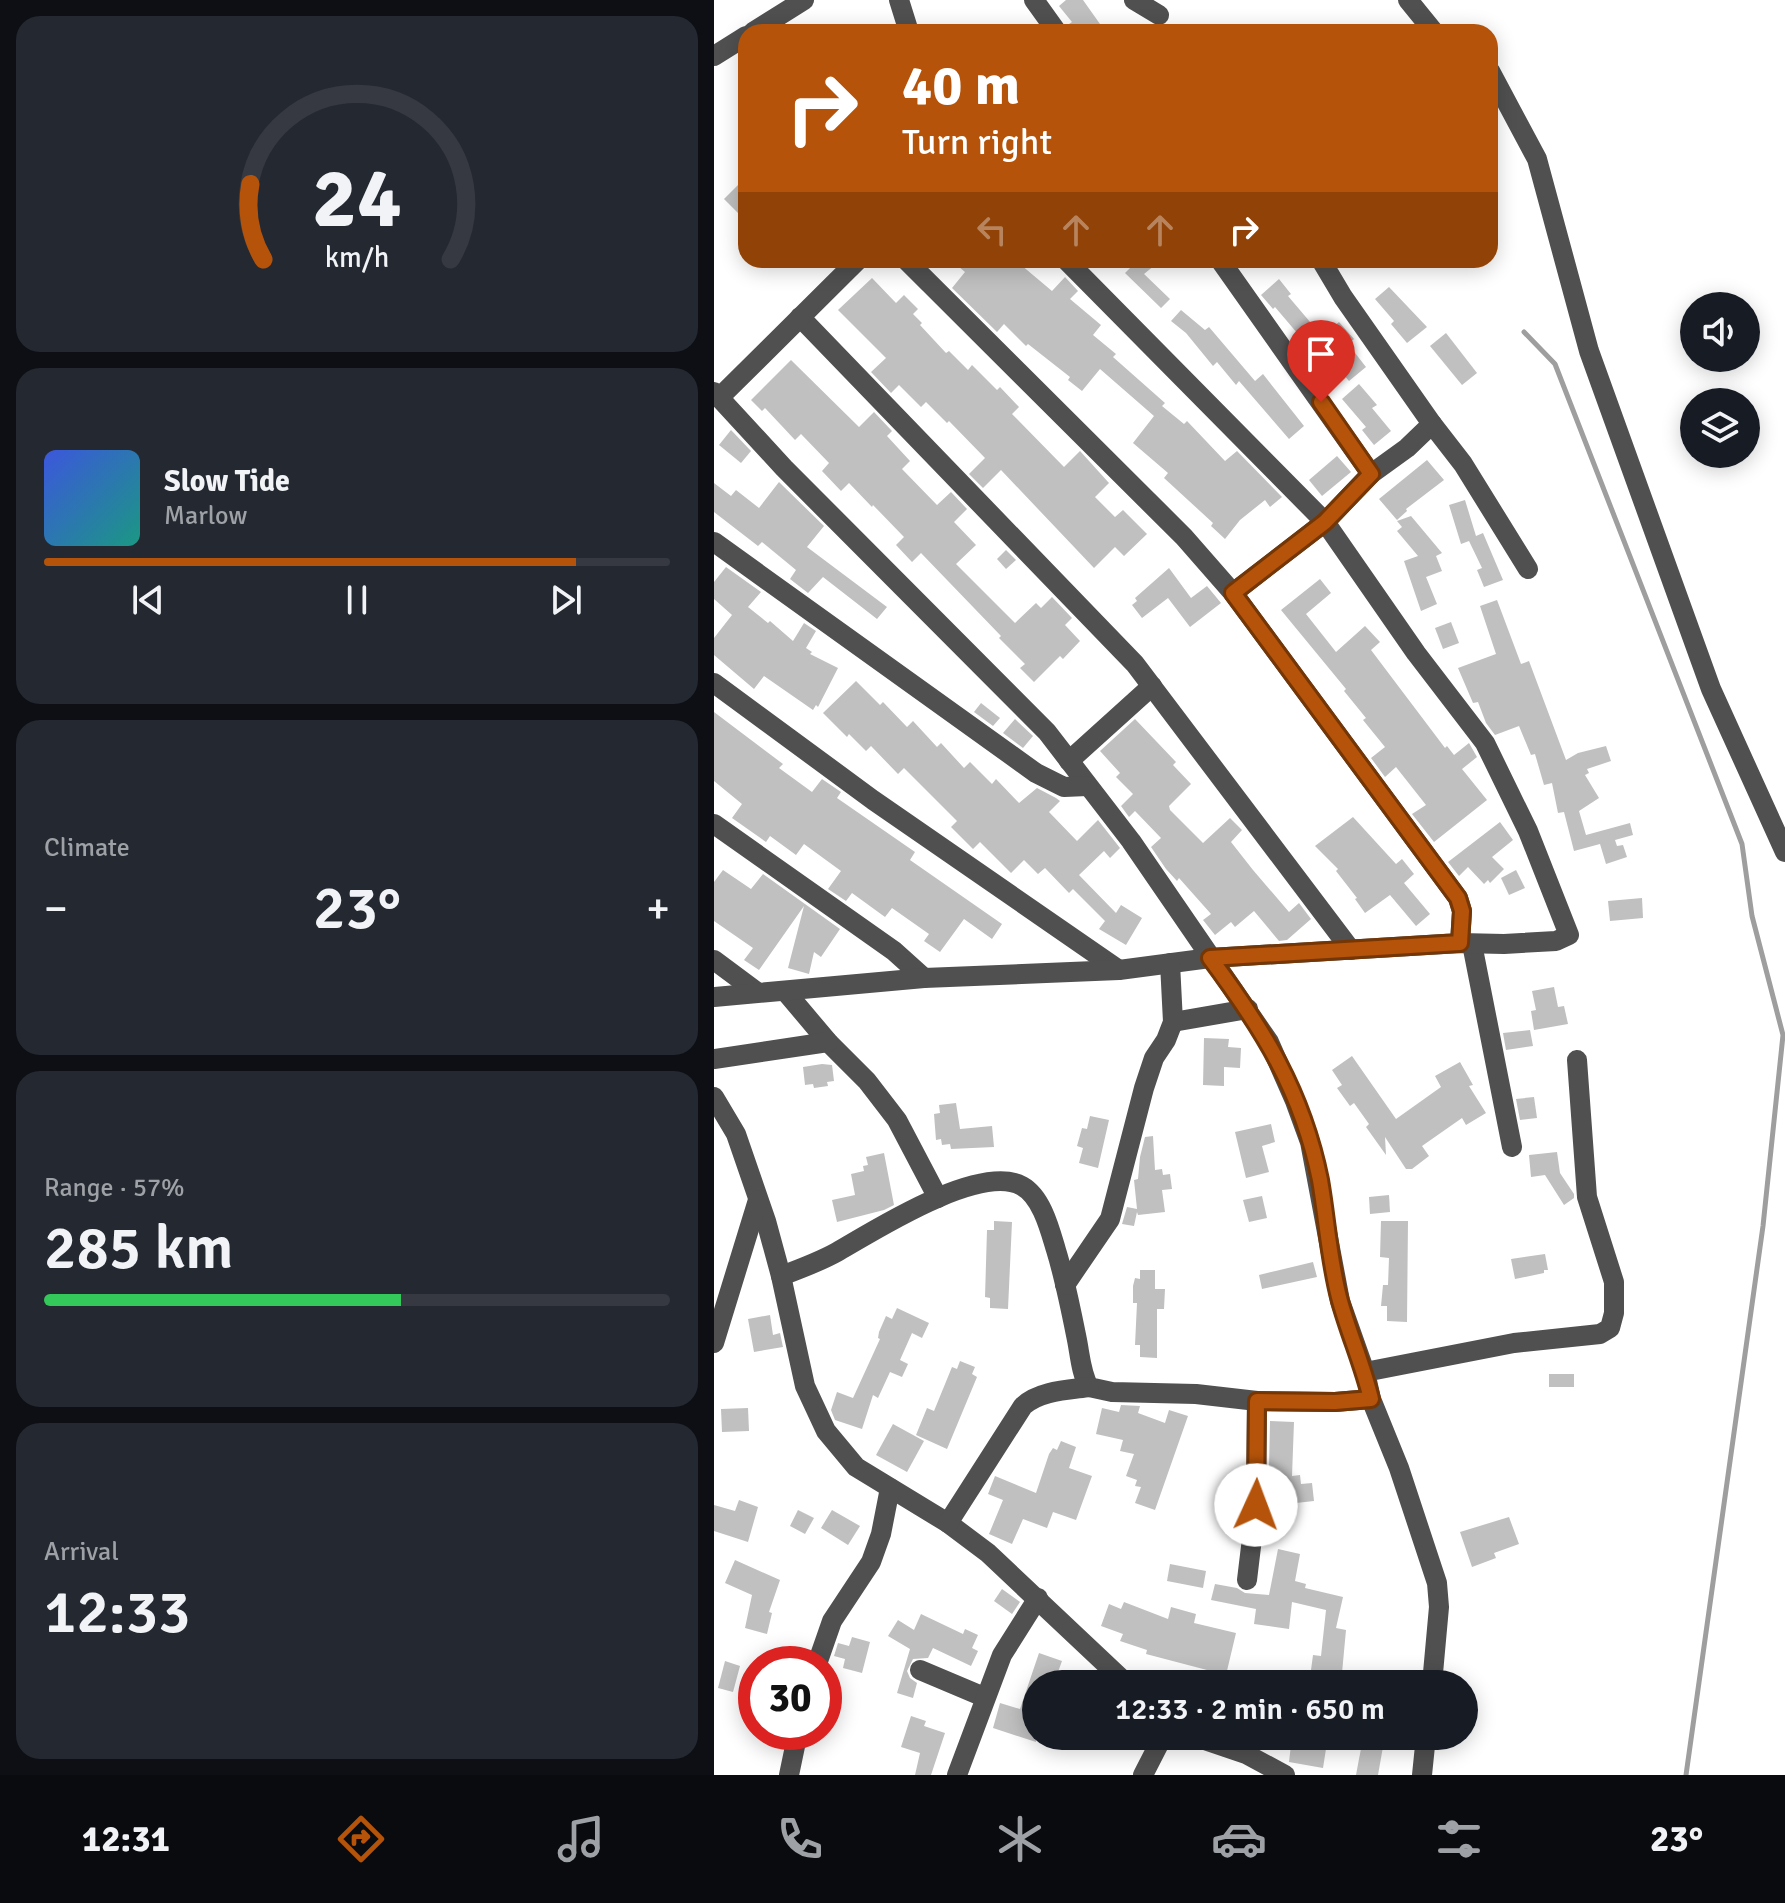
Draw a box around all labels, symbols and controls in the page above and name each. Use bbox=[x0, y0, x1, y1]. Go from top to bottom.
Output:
text: 40 m bbox=[902, 51, 1020, 120]
icon: right bbox=[770, 56, 874, 160]
text: Turn right bbox=[902, 120, 1052, 165]
text: 24 bbox=[312, 147, 402, 249]
icon: left bbox=[970, 208, 1014, 252]
icon: ahead bbox=[1054, 208, 1098, 252]
icon: ahead bbox=[1138, 208, 1182, 252]
icon: right bbox=[1222, 208, 1266, 252]
text: km/h bbox=[325, 240, 389, 275]
map controls bbox=[1680, 292, 1760, 468]
button: sound bbox=[1680, 292, 1760, 372]
pin bbox=[1287, 320, 1355, 402]
icon: arrive bbox=[1299, 332, 1343, 376]
button: layers bbox=[1680, 388, 1760, 468]
text: Slow Tide bbox=[164, 463, 290, 500]
text: Marlow bbox=[164, 500, 247, 532]
icon: previous bbox=[126, 578, 170, 622]
icon: pause bbox=[335, 578, 379, 622]
icon: next bbox=[544, 578, 588, 622]
text: Climate bbox=[44, 832, 130, 864]
text: 23° bbox=[313, 872, 401, 946]
text: − bbox=[44, 882, 68, 936]
text: + bbox=[646, 882, 670, 936]
text: Range · 57% bbox=[44, 1172, 185, 1204]
text: 285 km bbox=[44, 1212, 233, 1286]
position arrow bbox=[1214, 1463, 1298, 1547]
text: Arrival bbox=[44, 1536, 119, 1568]
text: 12:33 bbox=[44, 1576, 191, 1650]
speed limit sign: 30 bbox=[738, 1646, 842, 1750]
text: 12:33 · 2 min · 650 m bbox=[1115, 1691, 1385, 1728]
icon: directions bbox=[333, 1811, 389, 1867]
icon: music bbox=[553, 1811, 609, 1867]
icon: phone bbox=[772, 1811, 828, 1867]
icon: climate bbox=[992, 1811, 1048, 1867]
icon: car bbox=[1211, 1811, 1267, 1867]
icon: filters bbox=[1431, 1811, 1487, 1867]
text: 12:31 bbox=[82, 1817, 170, 1862]
text: 23° bbox=[1650, 1817, 1703, 1862]

